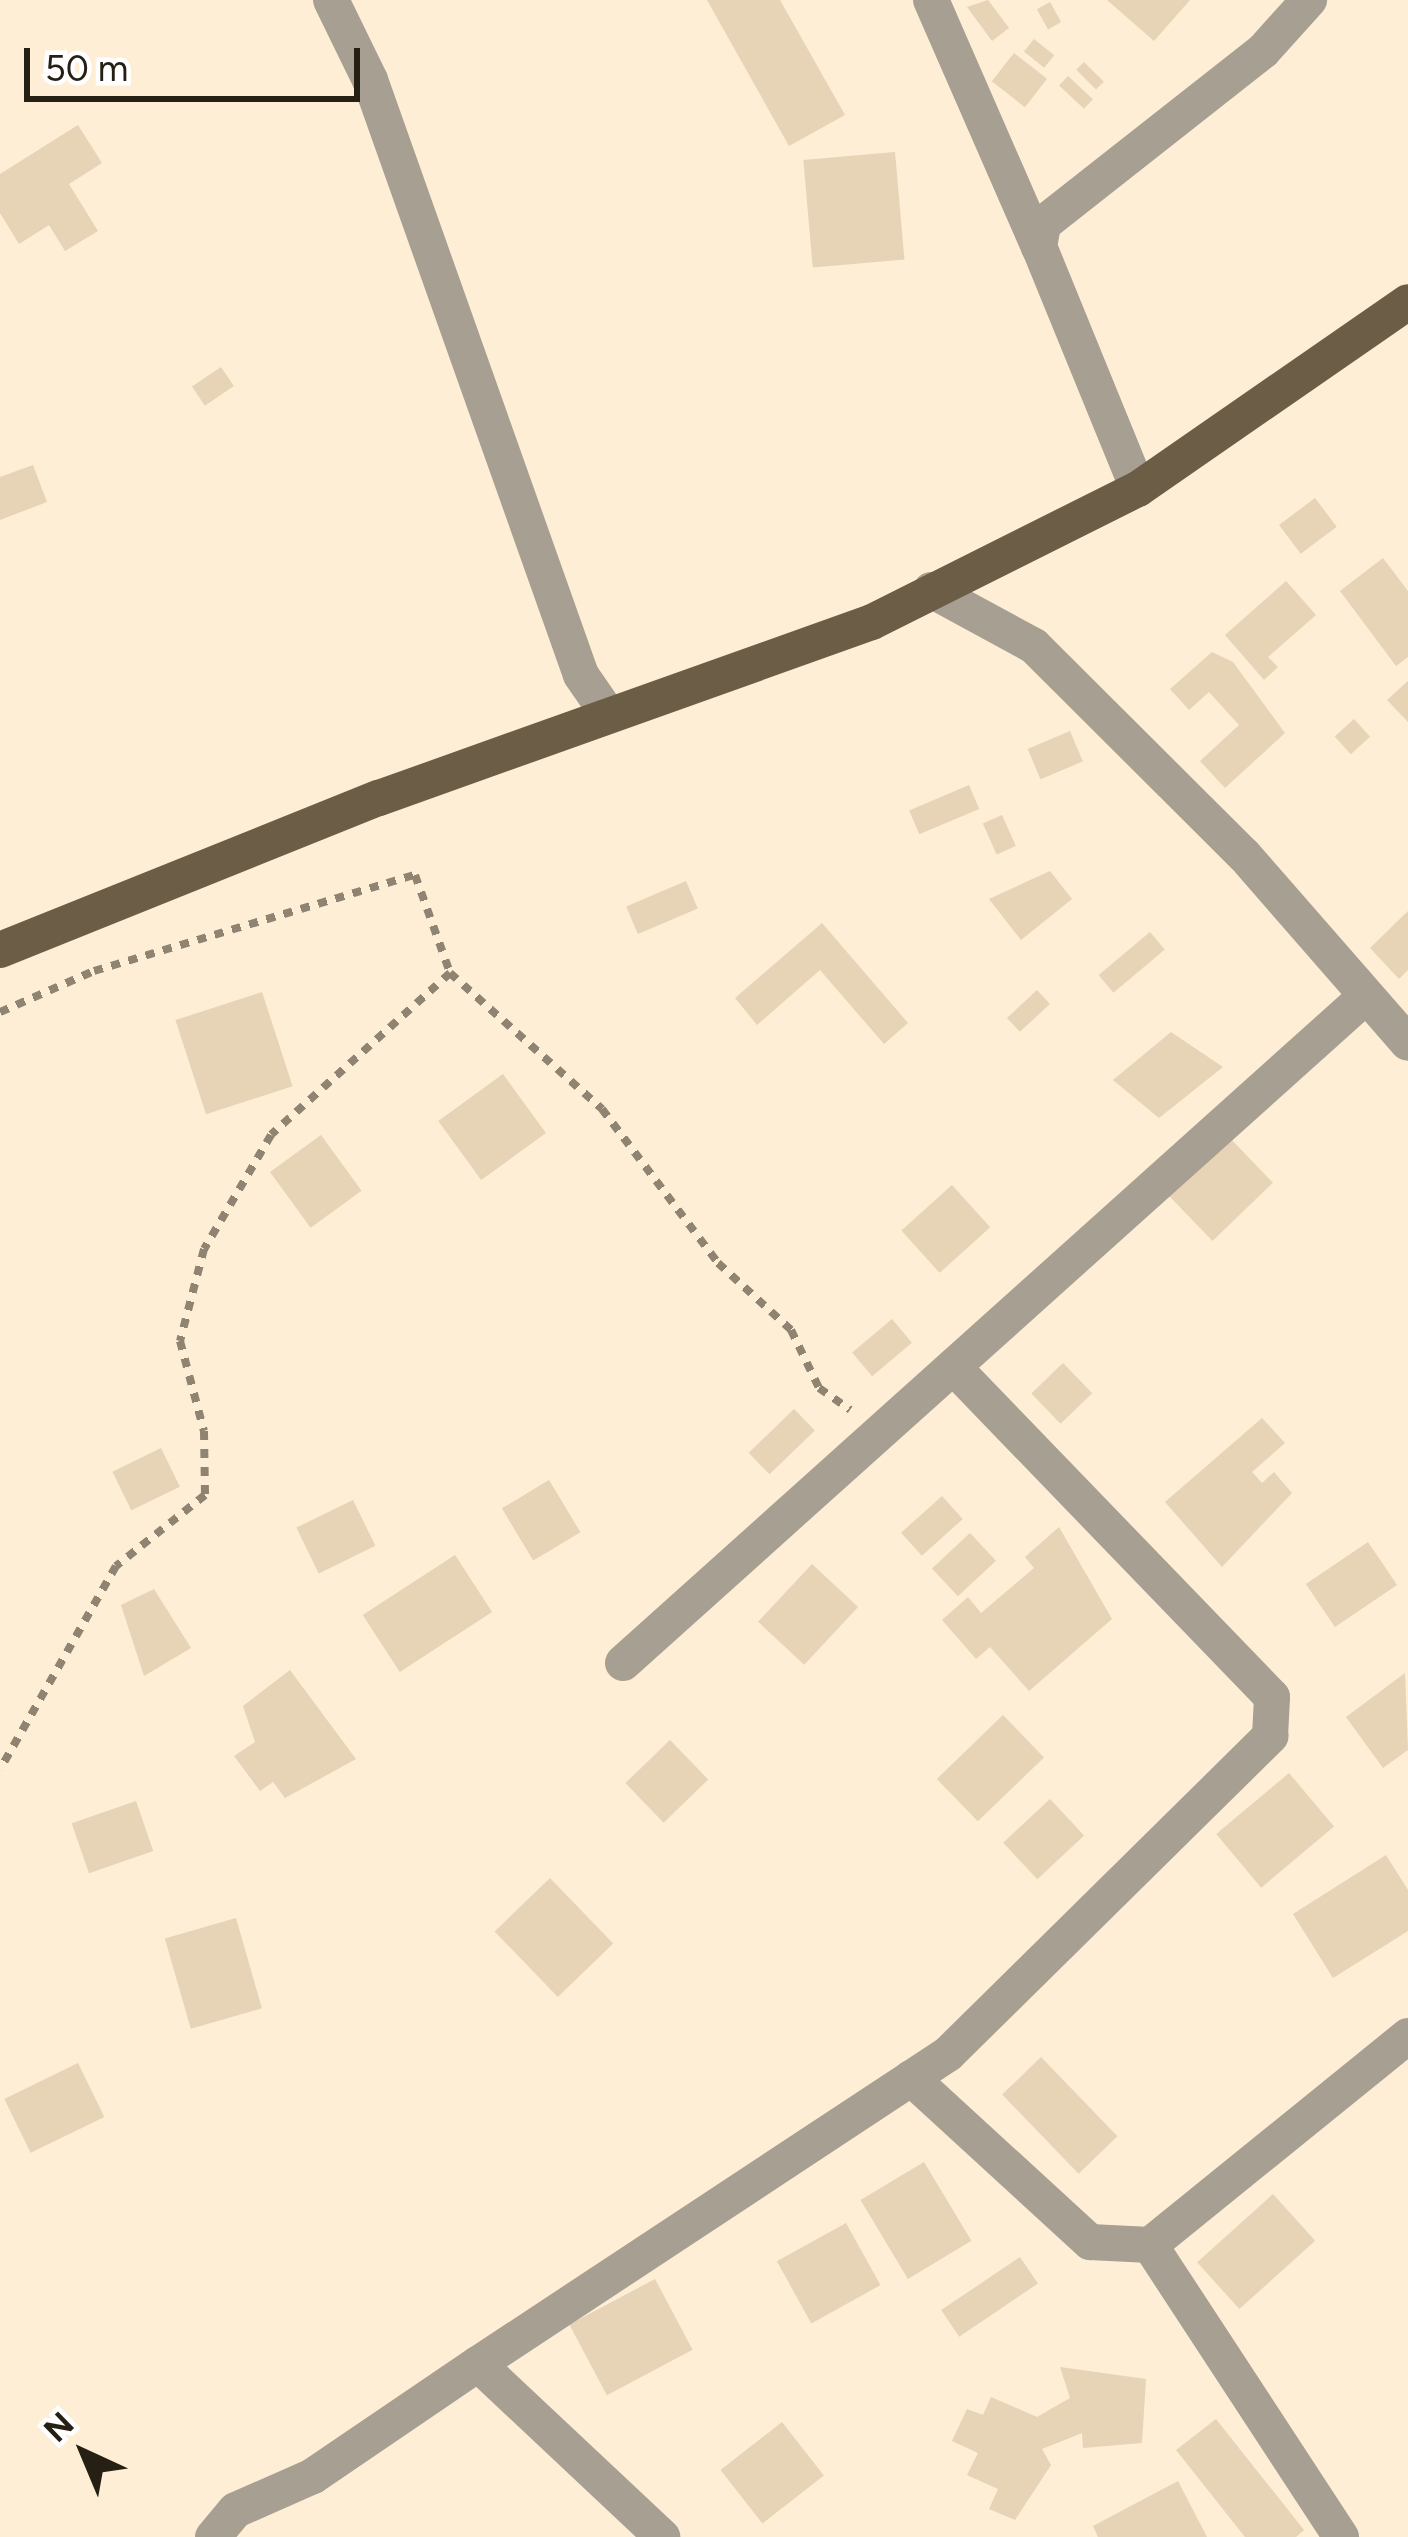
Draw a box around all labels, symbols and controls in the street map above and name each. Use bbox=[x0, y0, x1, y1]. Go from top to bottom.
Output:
scale bar bbox=[30, 24, 366, 98]
text: 50 m bbox=[45, 47, 128, 90]
north arrow bbox=[24, 2393, 144, 2513]
text: N bbox=[36, 2404, 81, 2450]

